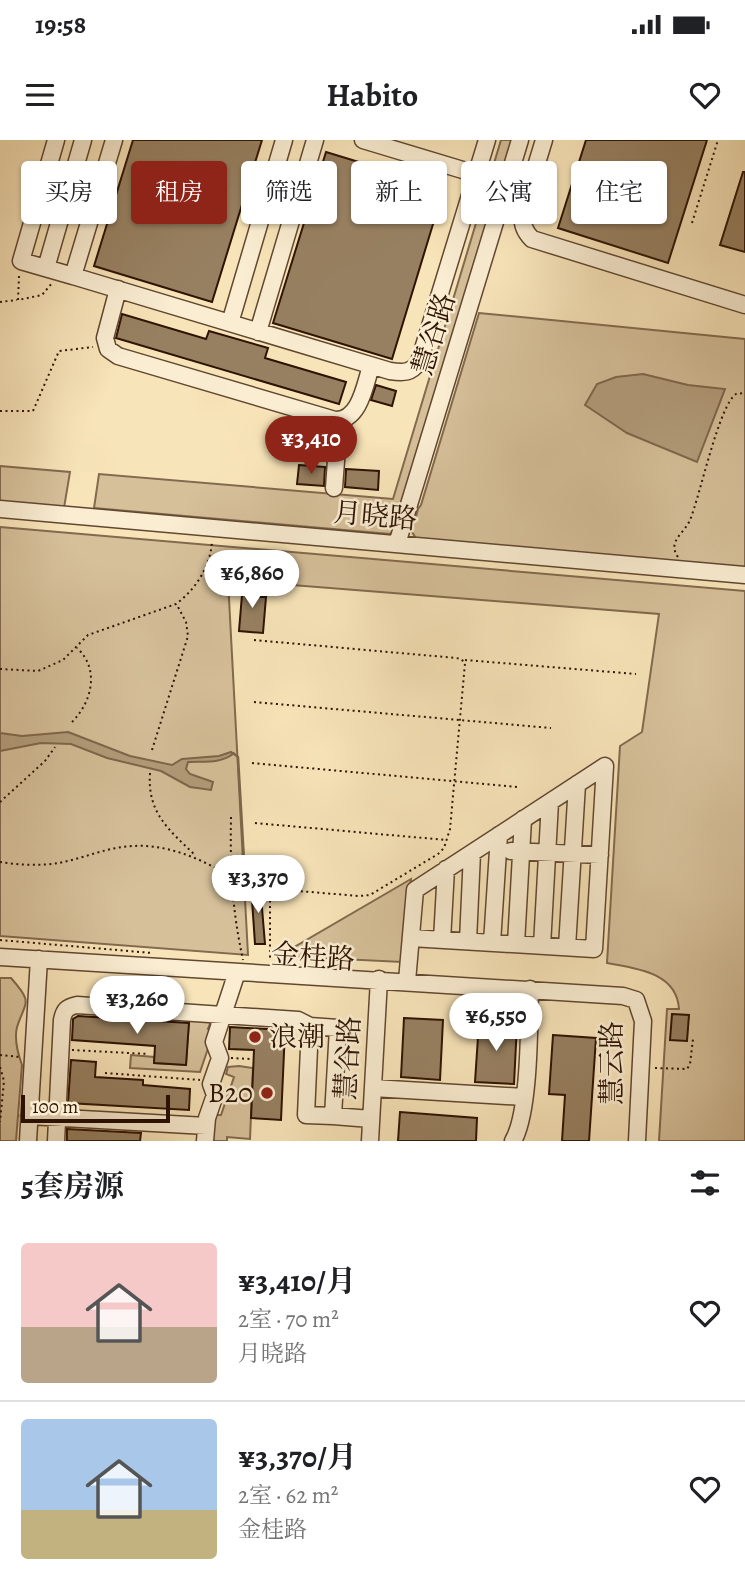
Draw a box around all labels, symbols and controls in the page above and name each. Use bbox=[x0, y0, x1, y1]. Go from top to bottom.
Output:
text: 19:58 bbox=[35, 7, 86, 42]
text: Habito bbox=[327, 73, 418, 117]
icon: menu bbox=[21, 76, 59, 114]
icon: heart bbox=[686, 76, 724, 114]
chip: 买房 bbox=[21, 161, 117, 224]
chip: 租房 bbox=[131, 161, 227, 224]
chip: 筛选 bbox=[241, 161, 337, 224]
chip: 新上 bbox=[351, 161, 447, 224]
chip: 公寓 bbox=[461, 161, 557, 224]
chip: 住宅 bbox=[571, 161, 667, 224]
street label: 慧谷路 bbox=[404, 288, 464, 380]
pin: ¥3,410 bbox=[254, 416, 368, 476]
text: ¥3,410 bbox=[281, 423, 341, 454]
street label: 月晓路 bbox=[331, 493, 419, 539]
pin: ¥6,860 bbox=[195, 550, 309, 610]
text: ¥6,860 bbox=[220, 557, 284, 588]
pin: ¥3,370 bbox=[201, 856, 315, 915]
text: ¥3,370 bbox=[228, 862, 288, 893]
street label: 金桂路 bbox=[270, 935, 356, 979]
pin: ¥3,260 bbox=[80, 976, 194, 1036]
text: ¥3,260 bbox=[106, 983, 168, 1014]
pin: ¥6,550 bbox=[439, 993, 553, 1053]
text: ¥6,550 bbox=[465, 1000, 527, 1031]
street label: 慧谷路 bbox=[327, 1015, 369, 1101]
place label: 浪潮 bbox=[269, 1018, 325, 1056]
street label: 慧云路 bbox=[593, 1021, 631, 1105]
marker: 浪潮 bbox=[247, 1029, 263, 1045]
place label: B20 bbox=[208, 1074, 253, 1112]
marker: B20 bbox=[259, 1085, 275, 1101]
scale bar bbox=[21, 1092, 170, 1124]
text: 100 m bbox=[32, 1094, 78, 1120]
icon: filters bbox=[686, 1164, 724, 1202]
text: 5套房源 bbox=[21, 1166, 124, 1206]
text: ¥3,410/月 bbox=[238, 1261, 356, 1301]
icon: home bbox=[77, 1271, 161, 1355]
icon: heart bbox=[686, 1294, 724, 1332]
text: 2室 · 70 m² bbox=[238, 1304, 339, 1335]
text: 月晓路 bbox=[238, 1338, 307, 1369]
text: ¥3,370/月 bbox=[238, 1437, 357, 1477]
icon: home bbox=[77, 1447, 161, 1531]
icon: heart bbox=[686, 1470, 724, 1508]
text: 2室 · 62 m² bbox=[238, 1480, 338, 1511]
text: 金桂路 bbox=[238, 1514, 307, 1545]

